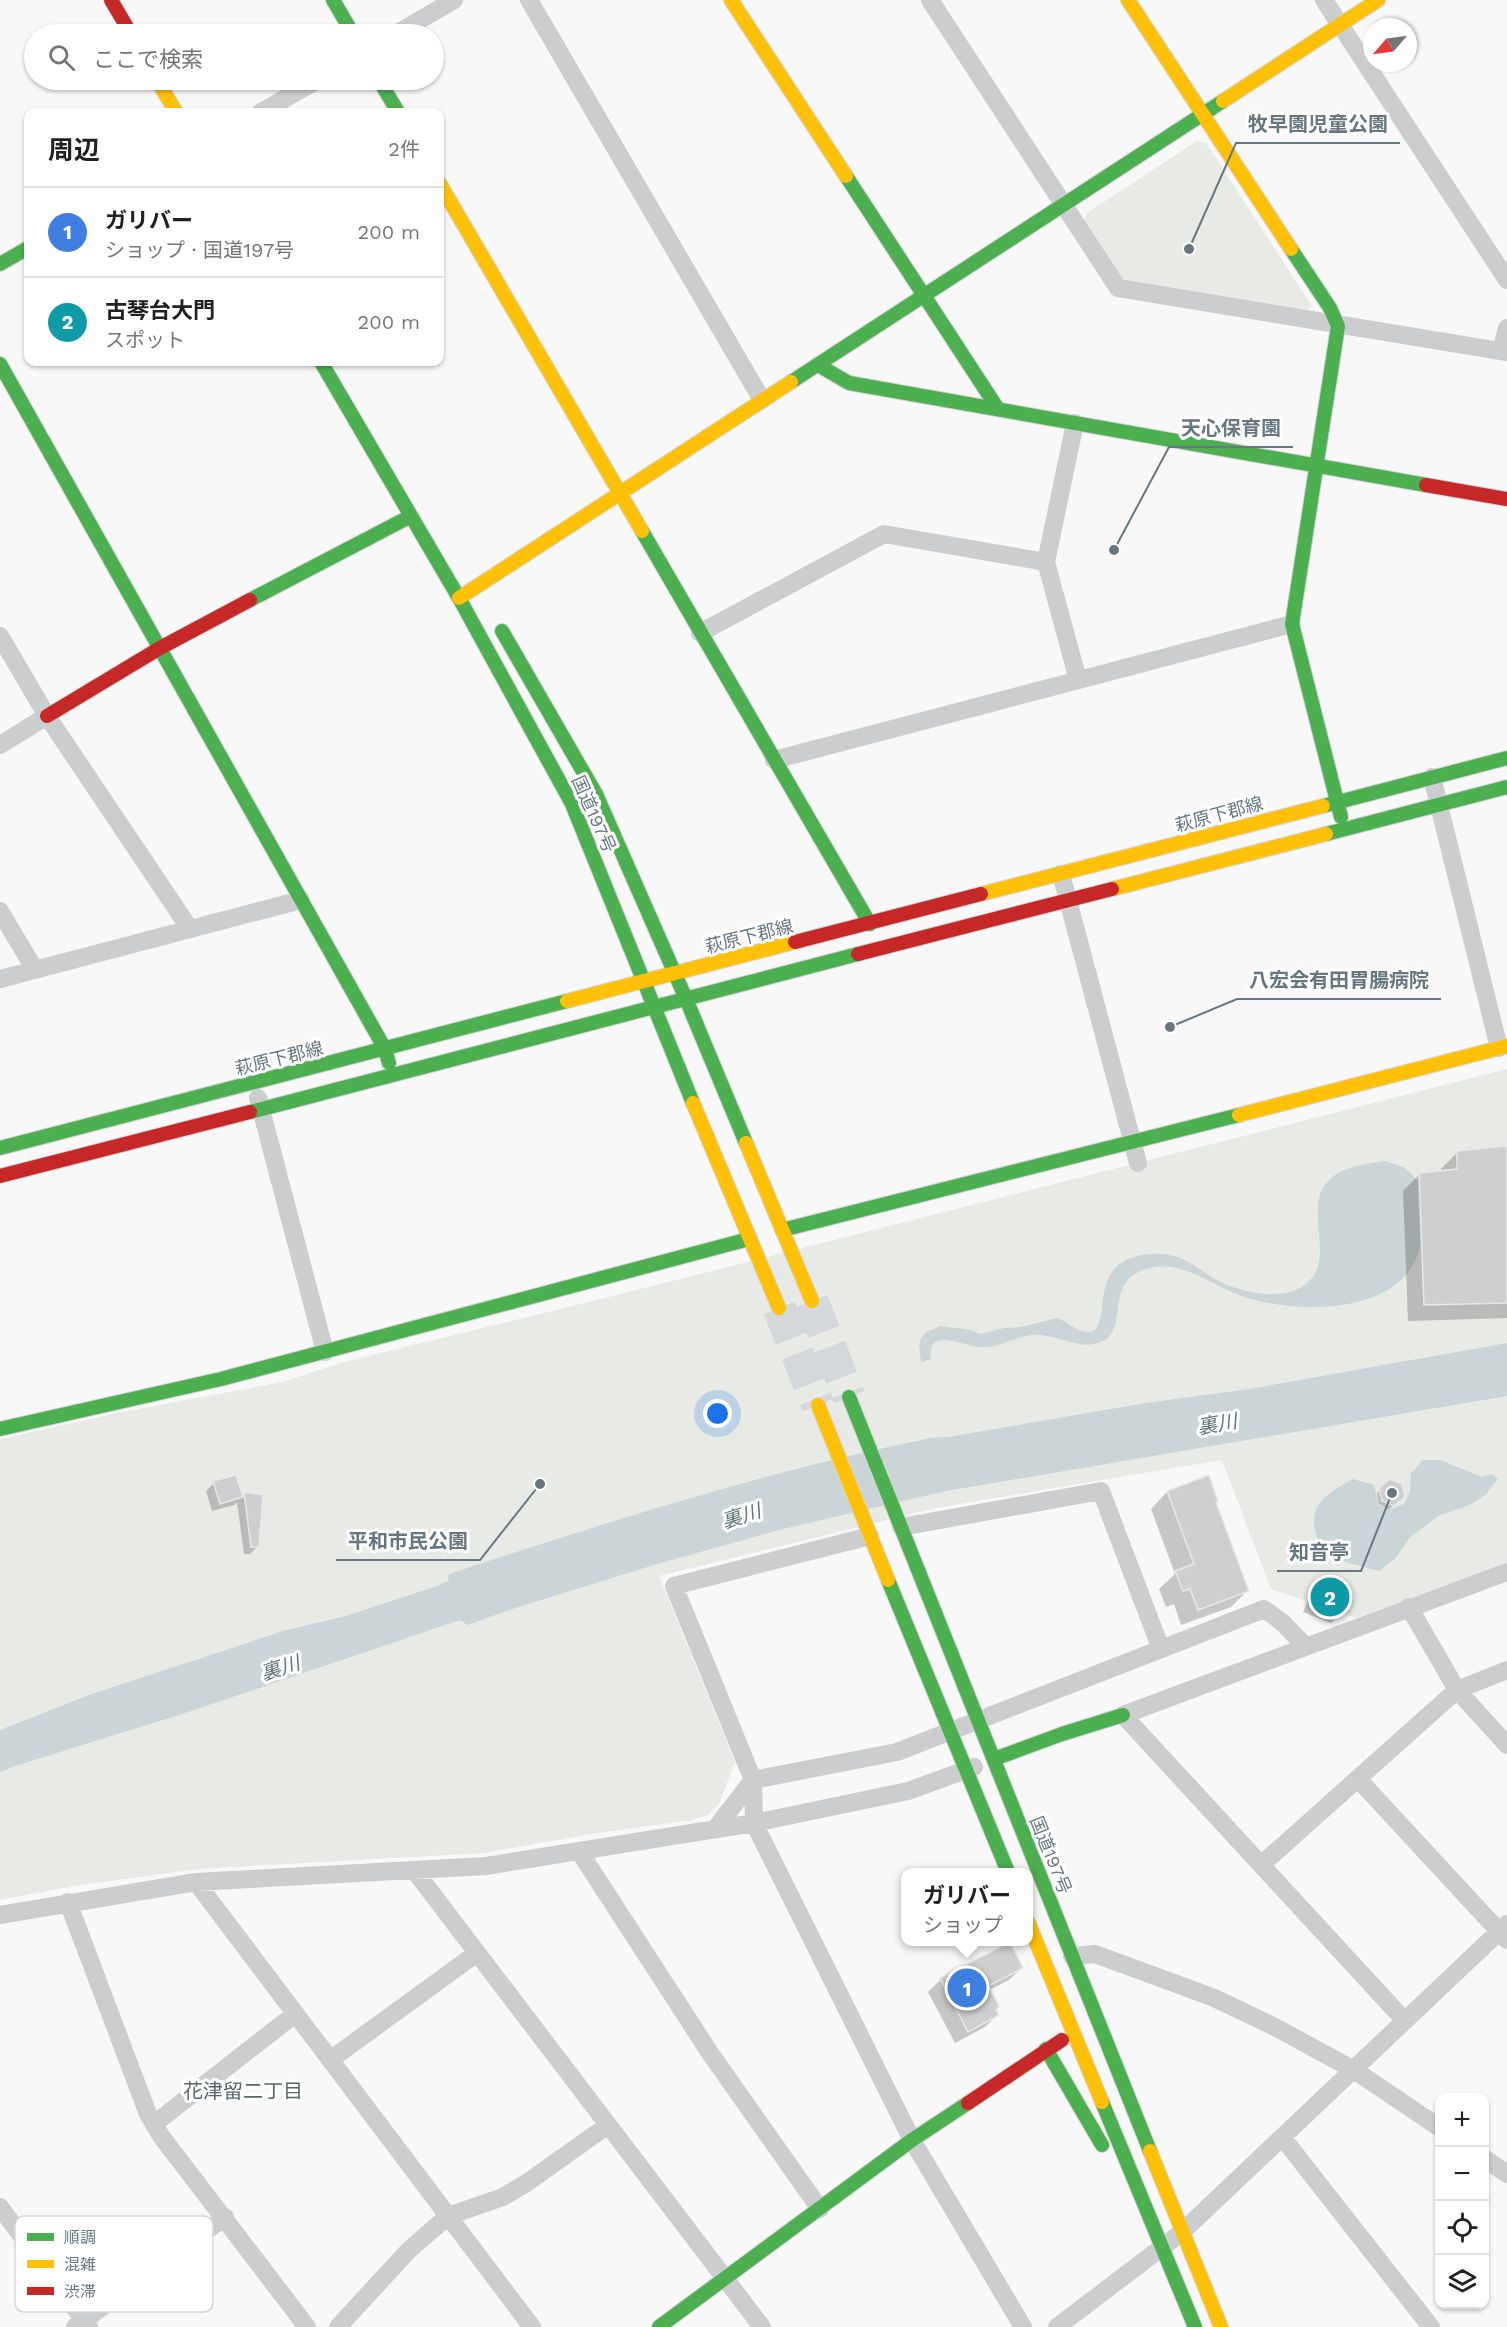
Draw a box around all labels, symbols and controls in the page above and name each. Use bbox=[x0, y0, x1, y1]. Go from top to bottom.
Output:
north arrow bbox=[1363, 18, 1417, 72]
search box bbox=[24, 24, 444, 90]
icon: search bbox=[45, 41, 78, 74]
text: ここで検索 bbox=[93, 47, 203, 72]
callout: 牧早園児童公園 bbox=[1236, 105, 1400, 143]
text: 牧早園児童公園 bbox=[1248, 112, 1388, 136]
text: 周辺 bbox=[48, 135, 100, 165]
text: 2件 bbox=[388, 137, 420, 161]
text: ガリバー bbox=[105, 208, 193, 233]
text: 1 bbox=[63, 220, 72, 244]
text: 200 m bbox=[358, 220, 420, 244]
text: ショップ · 国道197号 bbox=[105, 238, 294, 262]
text: 古琴台大門 bbox=[105, 298, 215, 323]
text: 2 bbox=[62, 310, 73, 334]
text: 200 m bbox=[358, 310, 420, 334]
text: スポット bbox=[105, 328, 185, 352]
callout: 天心保育園 bbox=[1169, 409, 1293, 447]
text: 天心保育園 bbox=[1181, 416, 1281, 440]
street label: 国道197号 bbox=[568, 772, 620, 856]
street label: 萩原下郡線 bbox=[1173, 792, 1265, 836]
street label: 萩原下郡線 bbox=[703, 915, 795, 957]
callout: 八宏会有田胃腸病院 bbox=[1237, 961, 1441, 999]
text: 八宏会有田胃腸病院 bbox=[1249, 968, 1429, 992]
street label: 萩原下郡線 bbox=[233, 1037, 325, 1079]
your location bbox=[703, 1399, 732, 1428]
water label: 裏川 bbox=[1195, 1408, 1241, 1439]
water label: 裏川 bbox=[718, 1498, 766, 1534]
callout: 平和市民公園 bbox=[336, 1522, 480, 1560]
text: 平和市民公園 bbox=[348, 1529, 468, 1553]
callout: 知音亭 bbox=[1277, 1533, 1361, 1571]
text: 知音亭 bbox=[1289, 1540, 1349, 1564]
pin: 2 bbox=[1310, 1574, 1350, 1620]
water label: 裏川 bbox=[257, 1650, 305, 1686]
street label: 国道197号 bbox=[1026, 1813, 1076, 1897]
popup bbox=[901, 1868, 1033, 1946]
text: ガリバー bbox=[923, 1883, 1011, 1908]
text: ショップ bbox=[923, 1913, 1003, 1937]
pin: 1 bbox=[948, 1966, 986, 2010]
district label: 花津留二丁目 bbox=[183, 2079, 303, 2103]
map controls bbox=[1435, 2093, 1489, 2309]
button: + bbox=[1435, 2093, 1489, 2147]
button: − bbox=[1435, 2147, 1489, 2201]
button: locate bbox=[1435, 2201, 1489, 2255]
legend bbox=[15, 2216, 213, 2312]
text: 順調 bbox=[64, 2228, 96, 2247]
text: 混雑 bbox=[64, 2255, 96, 2274]
button: layers bbox=[1435, 2255, 1489, 2309]
text: 渋滞 bbox=[64, 2282, 96, 2301]

